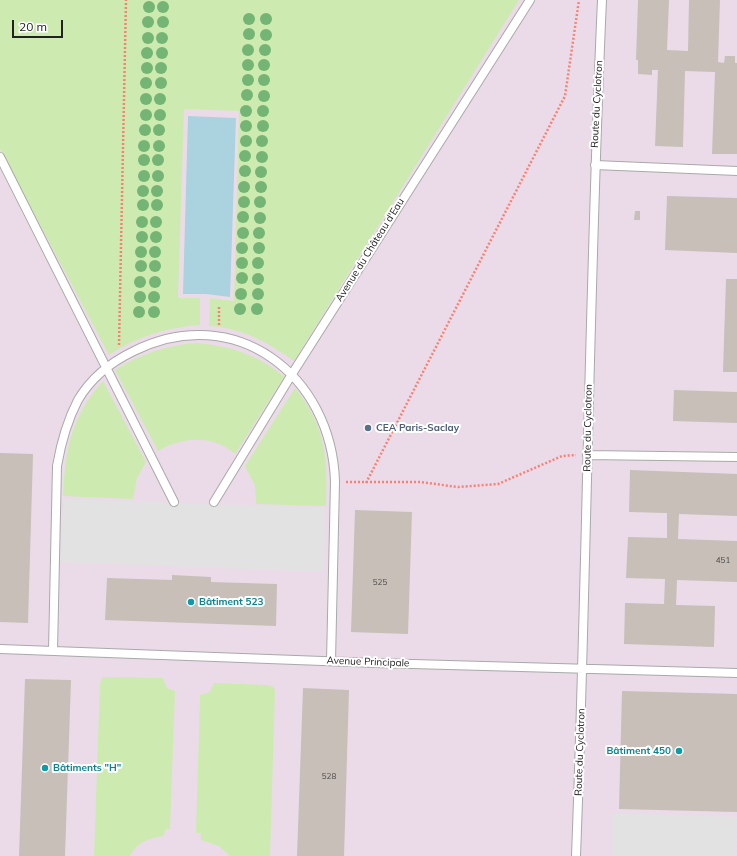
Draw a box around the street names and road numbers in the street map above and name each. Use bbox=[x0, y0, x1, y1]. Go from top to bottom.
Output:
street label: Route du Cyclotron bbox=[589, 60, 605, 148]
street label: Avenue du Château d'Eau bbox=[333, 196, 407, 304]
street label: Route du Cyclotron bbox=[581, 384, 595, 472]
street label: Avenue Principale bbox=[326, 655, 410, 669]
street label: Route du Cyclotron bbox=[572, 708, 588, 796]

